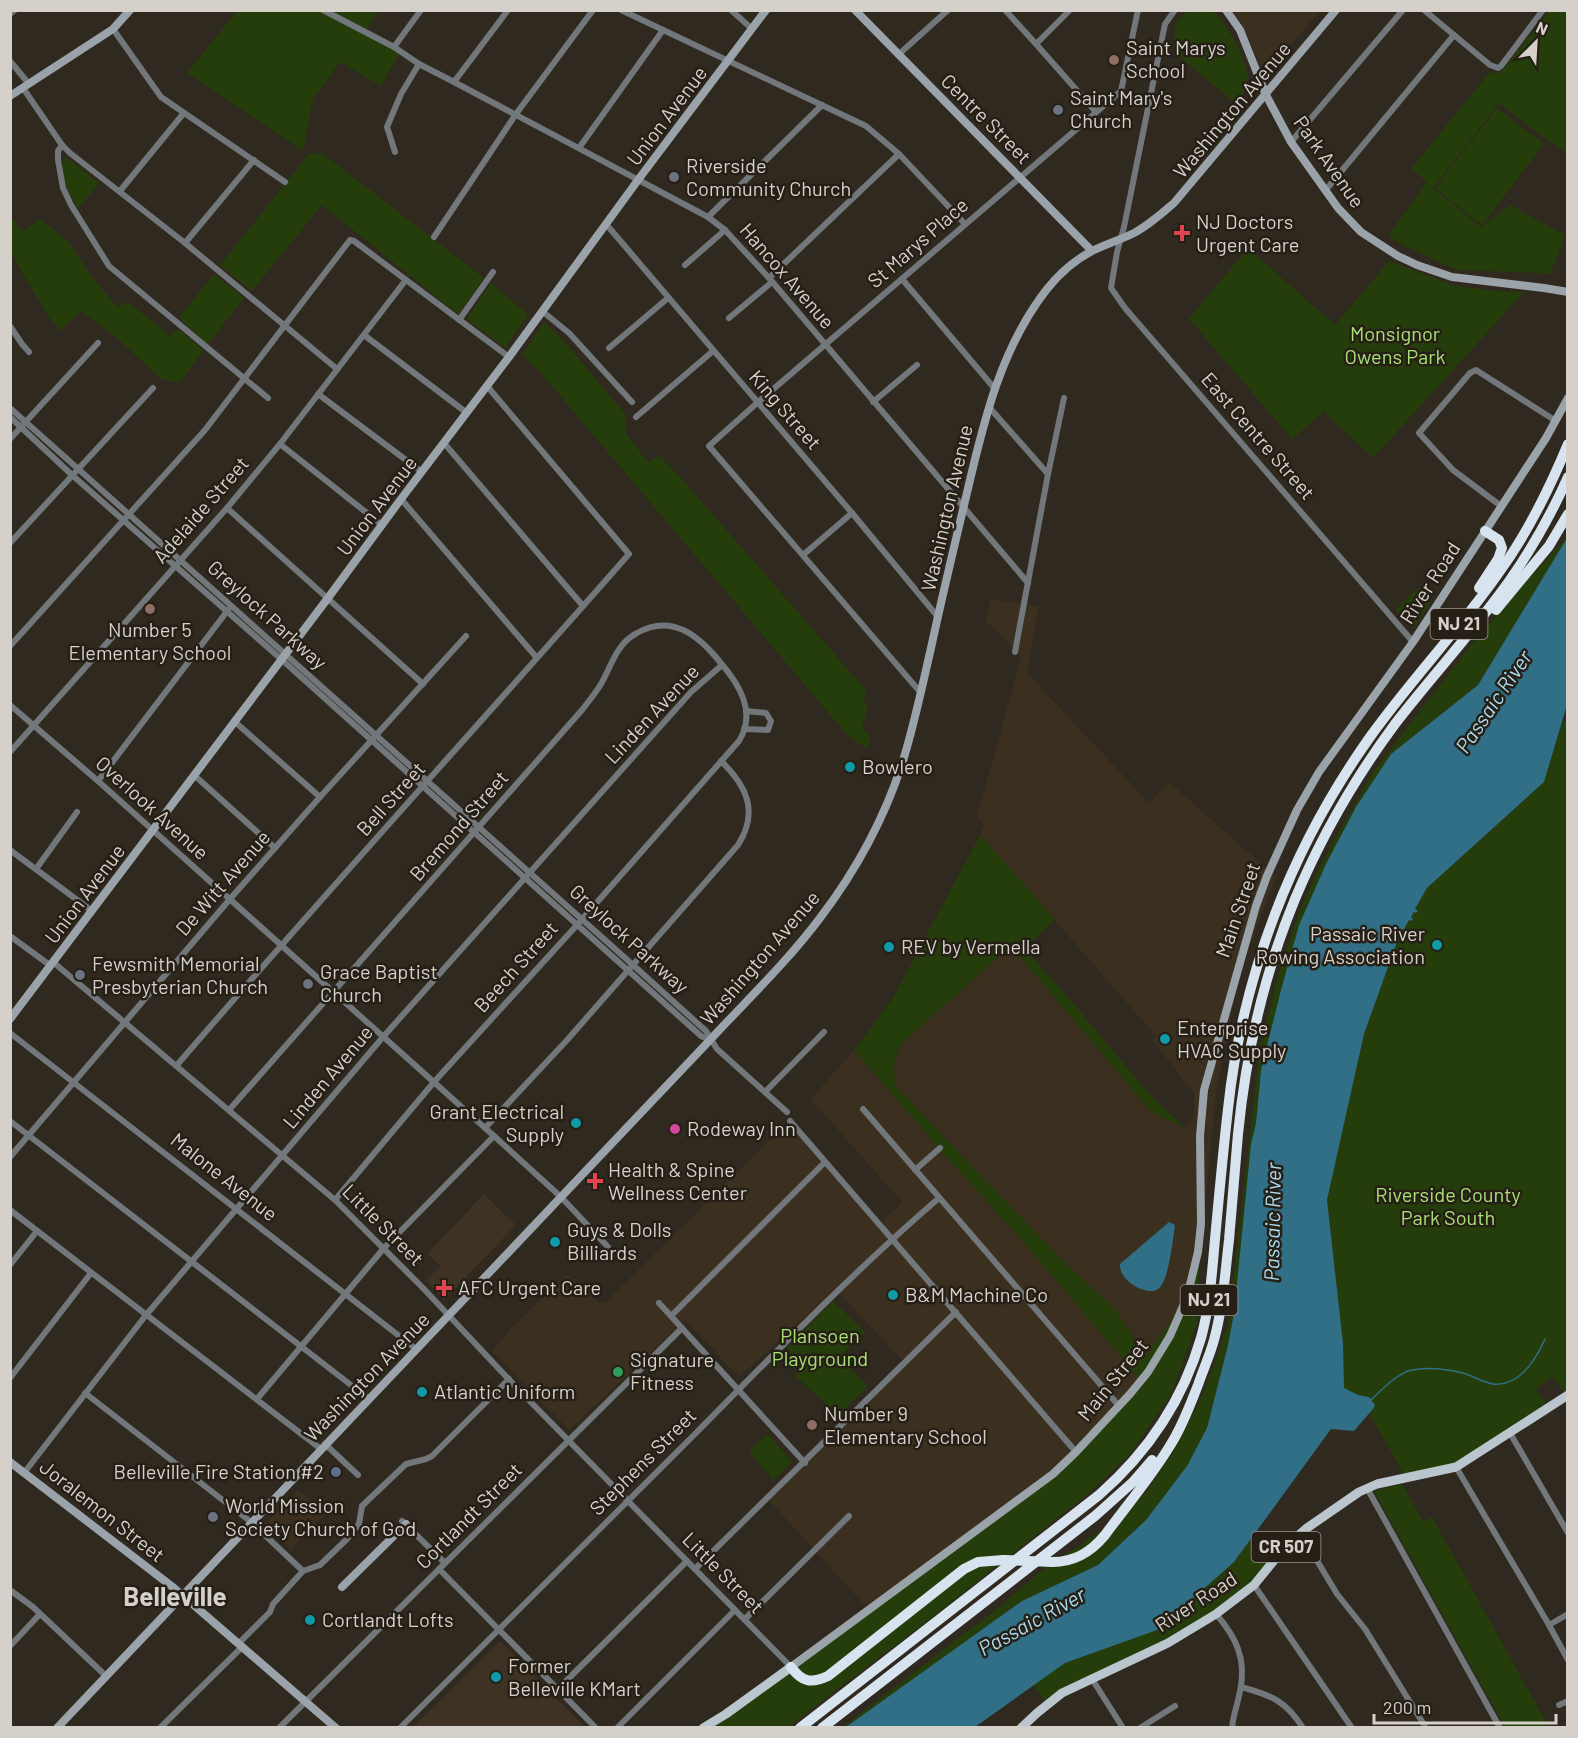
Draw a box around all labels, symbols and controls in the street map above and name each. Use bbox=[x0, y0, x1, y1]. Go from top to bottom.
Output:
north arrow bbox=[1506, 12, 1566, 72]
text: N bbox=[1534, 17, 1551, 39]
place label: Saint Marys School bbox=[1126, 35, 1226, 82]
street label: Washington Avenue bbox=[1167, 37, 1295, 182]
marker: Saint Marys School bbox=[1107, 53, 1121, 67]
street label: Union Avenue bbox=[621, 61, 711, 170]
street label: Centre Street bbox=[937, 68, 1037, 168]
place label: Saint Mary's Church bbox=[1070, 85, 1172, 132]
marker: Saint Mary's Church bbox=[1051, 103, 1065, 117]
street label: Park Avenue bbox=[1289, 111, 1370, 212]
place label: Riverside Community Church bbox=[686, 153, 851, 200]
marker: Riverside Community Church bbox=[667, 170, 681, 184]
street label: St Marys Place bbox=[862, 192, 972, 292]
place label: NJ Doctors Urgent Care bbox=[1196, 209, 1299, 256]
street label: Hancox Avenue bbox=[735, 218, 840, 333]
marker: NJ Doctors Urgent Care bbox=[1173, 224, 1191, 242]
park label: Monsignor Owens Park bbox=[1345, 321, 1445, 368]
street label: King Street bbox=[745, 365, 827, 454]
street label: East Centre Street bbox=[1197, 367, 1320, 504]
street label: Washington Avenue bbox=[915, 422, 977, 593]
street label: Adelaide Street bbox=[147, 451, 253, 568]
street label: Union Avenue bbox=[331, 451, 421, 560]
street label: River Road bbox=[1394, 537, 1464, 628]
street label: Greylock Parkway bbox=[203, 555, 332, 674]
marker: Number 5 Elementary School bbox=[143, 602, 157, 616]
road number: NJ 21 bbox=[1430, 609, 1488, 639]
place label: Number 5 Elementary School bbox=[69, 617, 231, 664]
water label: Passaic River bbox=[1449, 645, 1537, 757]
street label: Linden Avenue bbox=[599, 659, 703, 768]
street label: Overlook Avenue bbox=[91, 750, 214, 864]
place label: Bowlero bbox=[862, 754, 933, 778]
street label: Bell Street bbox=[351, 756, 430, 840]
marker: Bowlero bbox=[843, 760, 857, 774]
street label: Bremond Street bbox=[404, 765, 513, 885]
street label: De Witt Avenue bbox=[170, 825, 275, 940]
street label: Union Avenue bbox=[39, 839, 129, 948]
street label: Main Street bbox=[1210, 859, 1265, 960]
street label: Greylock Parkway bbox=[565, 879, 694, 998]
street label: Washington Avenue bbox=[694, 885, 824, 1029]
street label: Beech Street bbox=[468, 916, 562, 1017]
place label: Passaic River Rowing Association bbox=[1256, 921, 1425, 968]
place label: REV by Vermella bbox=[901, 934, 1041, 958]
marker: Passaic River Rowing Association bbox=[1430, 938, 1444, 952]
marker: REV by Vermella bbox=[882, 940, 896, 954]
place label: Fewsmith Memorial Presbyterian Church bbox=[92, 951, 268, 998]
place label: Grace Baptist Church bbox=[320, 959, 438, 1006]
marker: Fewsmith Memorial Presbyterian Church bbox=[73, 968, 87, 982]
marker: Grace Baptist Church bbox=[301, 977, 315, 991]
place label: Enterprise HVAC Supply bbox=[1177, 1015, 1286, 1062]
street label: Linden Avenue bbox=[277, 1020, 377, 1133]
marker: Enterprise HVAC Supply bbox=[1158, 1032, 1172, 1046]
place label: Grant Electrical Supply bbox=[430, 1099, 564, 1146]
marker: Grant Electrical Supply bbox=[569, 1116, 583, 1130]
place label: Rodeway Inn bbox=[687, 1116, 796, 1140]
marker: Rodeway Inn bbox=[668, 1122, 682, 1136]
street label: Malone Avenue bbox=[166, 1127, 283, 1225]
place label: Health & Spine Wellness Center bbox=[608, 1157, 747, 1204]
water label: Passaic River bbox=[1258, 1162, 1285, 1281]
marker: Health & Spine Wellness Center bbox=[586, 1172, 604, 1190]
street label: Little Street bbox=[338, 1179, 429, 1270]
park label: Riverside County Park South bbox=[1375, 1182, 1521, 1229]
place label: Guys & Dolls Billiards bbox=[567, 1217, 671, 1264]
marker: Guys & Dolls Billiards bbox=[548, 1235, 562, 1249]
place label: AFC Urgent Care bbox=[458, 1275, 601, 1299]
marker: AFC Urgent Care bbox=[435, 1279, 453, 1297]
place label: B&M Machine Co bbox=[905, 1282, 1048, 1306]
road number: NJ 21 bbox=[1180, 1285, 1238, 1315]
marker: B&M Machine Co bbox=[886, 1288, 900, 1302]
street label: Washington Avenue bbox=[299, 1307, 434, 1446]
park label: Plansoen Playground bbox=[772, 1323, 868, 1370]
street label: Main Street bbox=[1072, 1333, 1153, 1425]
place label: Signature Fitness bbox=[630, 1347, 714, 1394]
marker: Signature Fitness bbox=[611, 1365, 625, 1379]
place label: Atlantic Uniform bbox=[434, 1379, 575, 1403]
marker: Atlantic Uniform bbox=[415, 1385, 429, 1399]
place label: Number 9 Elementary School bbox=[824, 1401, 987, 1448]
street label: Stephens Street bbox=[584, 1403, 701, 1520]
marker: Number 9 Elementary School bbox=[805, 1418, 819, 1432]
street label: Joralemon Street bbox=[35, 1454, 170, 1566]
street label: Cortlandt Street bbox=[410, 1457, 526, 1573]
place label: Belleville Fire Station #2 bbox=[113, 1459, 324, 1483]
marker: Belleville Fire Station #2 bbox=[329, 1465, 343, 1479]
place label: World Mission Society Church of God bbox=[225, 1493, 416, 1540]
marker: World Mission Society Church of God bbox=[206, 1510, 220, 1524]
street label: Little Street bbox=[678, 1527, 769, 1618]
road number: CR 507 bbox=[1252, 1532, 1320, 1562]
street label: River Road bbox=[1150, 1566, 1241, 1636]
district label: Belleville bbox=[123, 1580, 227, 1611]
water label: Passaic River bbox=[973, 1581, 1090, 1660]
place label: Cortlandt Lofts bbox=[322, 1607, 454, 1631]
marker: Cortlandt Lofts bbox=[303, 1613, 317, 1627]
place label: Former Belleville KMart bbox=[508, 1653, 641, 1700]
marker: Former Belleville KMart bbox=[489, 1670, 503, 1684]
scale bar bbox=[1374, 1687, 1556, 1725]
text: 200 m bbox=[1383, 1696, 1431, 1718]

